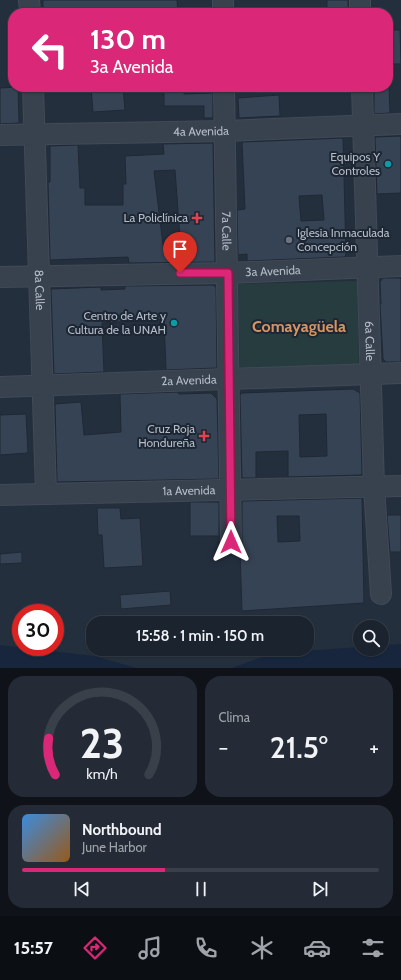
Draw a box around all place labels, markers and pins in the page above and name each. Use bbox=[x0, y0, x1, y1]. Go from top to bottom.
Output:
place label: Equipos Y Controles bbox=[330, 149, 380, 178]
marker: Equipos Y Controles bbox=[383, 159, 393, 169]
place label: La Policlínica bbox=[124, 210, 188, 225]
marker: La Policlínica bbox=[191, 212, 203, 224]
place label: Iglesia Inmaculada Concepción bbox=[297, 225, 390, 254]
pin bbox=[163, 232, 197, 273]
marker: Iglesia Inmaculada Concepción bbox=[284, 235, 294, 245]
place label: Centro de Arte y Cultura de la UNAH bbox=[67, 308, 166, 337]
marker: Centro de Arte y Cultura de la UNAH bbox=[169, 318, 179, 328]
place label: Cruz Roja Hondureña bbox=[138, 421, 195, 450]
marker: Cruz Roja Hondureña bbox=[198, 430, 210, 442]

